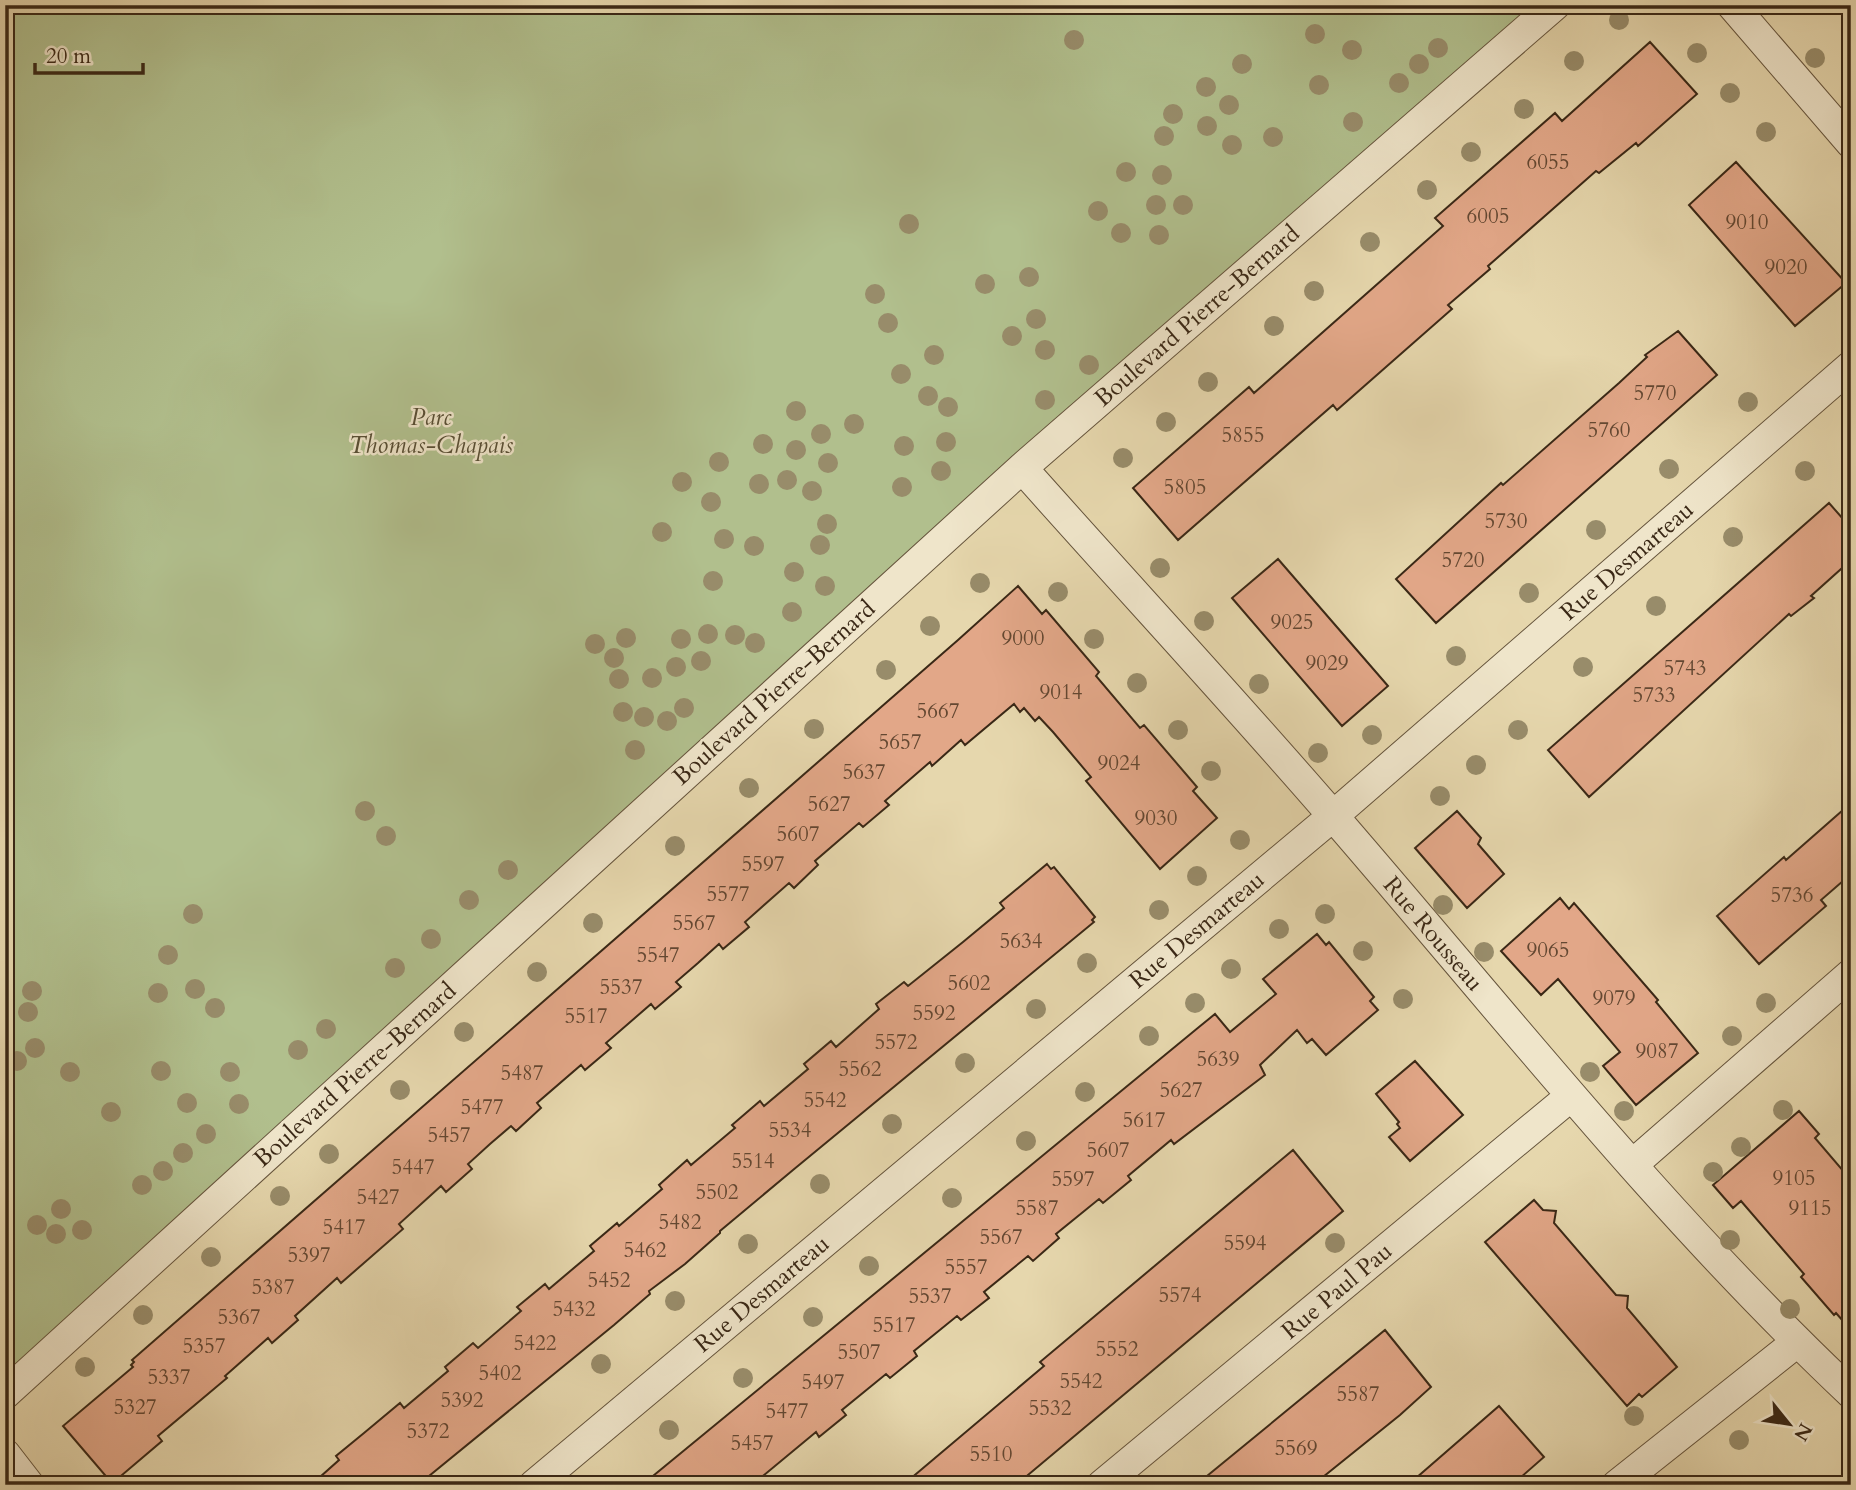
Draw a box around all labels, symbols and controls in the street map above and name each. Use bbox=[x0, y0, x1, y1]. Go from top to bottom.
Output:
scale bar bbox=[35, 32, 144, 76]
text: 20 m bbox=[46, 42, 91, 71]
house number: 6055 bbox=[1526, 148, 1570, 177]
house number: 6005 bbox=[1466, 202, 1510, 231]
house number: 9010 bbox=[1725, 208, 1769, 237]
street label: Boulevard Pierre-Bernard bbox=[1087, 217, 1307, 415]
house number: 9020 bbox=[1764, 253, 1808, 282]
house number: 5770 bbox=[1633, 379, 1677, 408]
park label: Parc Thomas-Chapais bbox=[349, 401, 513, 462]
house number: 5760 bbox=[1587, 416, 1631, 445]
house number: 5855 bbox=[1221, 421, 1265, 450]
house number: 5805 bbox=[1163, 473, 1207, 502]
street label: Rue Desmarteau bbox=[1553, 494, 1701, 628]
house number: 5730 bbox=[1484, 507, 1528, 536]
house number: 5720 bbox=[1441, 546, 1485, 575]
street label: Boulevard Pierre-Bernard bbox=[665, 593, 883, 793]
house number: 9025 bbox=[1270, 608, 1314, 637]
house number: 9000 bbox=[1001, 624, 1045, 653]
house number: 9029 bbox=[1305, 649, 1349, 678]
house number: 5743 bbox=[1663, 654, 1707, 683]
house number: 9014 bbox=[1039, 678, 1083, 707]
house number: 5733 bbox=[1632, 681, 1676, 710]
house number: 5667 bbox=[916, 697, 960, 726]
house number: 5657 bbox=[878, 728, 922, 757]
house number: 9024 bbox=[1097, 749, 1141, 778]
house number: 5637 bbox=[842, 758, 886, 787]
house number: 5627 bbox=[807, 790, 851, 819]
house number: 9030 bbox=[1134, 804, 1178, 833]
house number: 5607 bbox=[776, 820, 820, 849]
house number: 5597 bbox=[741, 850, 785, 879]
street label: Rue Desmarteau bbox=[1122, 864, 1272, 996]
street label: Rue Rousseau bbox=[1375, 870, 1491, 998]
house number: 5577 bbox=[706, 880, 750, 909]
house number: 5736 bbox=[1770, 881, 1814, 910]
house number: 5567 bbox=[672, 909, 716, 938]
house number: 5634 bbox=[999, 927, 1043, 956]
house number: 9065 bbox=[1526, 936, 1570, 965]
house number: 5547 bbox=[636, 941, 680, 970]
house number: 5602 bbox=[947, 969, 991, 998]
house number: 5537 bbox=[599, 973, 643, 1002]
street label: Boulevard Pierre-Bernard bbox=[246, 975, 464, 1175]
house number: 9079 bbox=[1592, 984, 1636, 1013]
house number: 5592 bbox=[912, 999, 956, 1028]
house number: 5517 bbox=[564, 1002, 608, 1031]
house number: 5572 bbox=[874, 1028, 918, 1057]
house number: 9087 bbox=[1635, 1037, 1679, 1066]
house number: 5639 bbox=[1196, 1045, 1240, 1074]
house number: 5562 bbox=[838, 1055, 882, 1084]
house number: 5487 bbox=[500, 1059, 544, 1088]
house number: 5627 bbox=[1159, 1076, 1203, 1105]
house number: 5542 bbox=[803, 1086, 847, 1115]
house number: 5477 bbox=[460, 1093, 504, 1122]
house number: 5617 bbox=[1122, 1106, 1166, 1135]
house number: 5534 bbox=[768, 1116, 812, 1145]
house number: 5457 bbox=[427, 1121, 471, 1150]
house number: 5607 bbox=[1086, 1136, 1130, 1165]
house number: 5514 bbox=[731, 1147, 775, 1176]
house number: 5447 bbox=[391, 1153, 435, 1182]
house number: 9105 bbox=[1772, 1164, 1816, 1193]
house number: 5597 bbox=[1051, 1165, 1095, 1194]
house number: 5502 bbox=[695, 1178, 739, 1207]
house number: 5427 bbox=[356, 1183, 400, 1212]
house number: 5587 bbox=[1015, 1194, 1059, 1223]
house number: 9115 bbox=[1788, 1194, 1832, 1223]
house number: 5482 bbox=[658, 1208, 702, 1237]
house number: 5417 bbox=[322, 1213, 366, 1242]
house number: 5567 bbox=[979, 1223, 1023, 1252]
street label: Rue Desmarteau bbox=[687, 1228, 837, 1360]
house number: 5594 bbox=[1223, 1229, 1267, 1258]
street label: Rue Paul Pau bbox=[1275, 1235, 1399, 1347]
house number: 5462 bbox=[623, 1236, 667, 1265]
house number: 5397 bbox=[287, 1241, 331, 1270]
house number: 5557 bbox=[944, 1253, 988, 1282]
house number: 5452 bbox=[587, 1266, 631, 1295]
house number: 5387 bbox=[251, 1273, 295, 1302]
house number: 5574 bbox=[1158, 1281, 1202, 1310]
house number: 5537 bbox=[908, 1282, 952, 1311]
house number: 5432 bbox=[552, 1295, 596, 1324]
house number: 5367 bbox=[217, 1303, 261, 1332]
house number: 5517 bbox=[872, 1311, 916, 1340]
house number: 5422 bbox=[513, 1329, 557, 1358]
house number: 5357 bbox=[182, 1332, 226, 1361]
house number: 5552 bbox=[1095, 1335, 1139, 1364]
house number: 5507 bbox=[837, 1338, 881, 1367]
house number: 5402 bbox=[478, 1359, 522, 1388]
house number: 5337 bbox=[147, 1363, 191, 1392]
house number: 5542 bbox=[1059, 1367, 1103, 1396]
house number: 5497 bbox=[801, 1368, 845, 1397]
house number: 5587 bbox=[1336, 1380, 1380, 1409]
house number: 5392 bbox=[440, 1386, 484, 1415]
north arrow bbox=[1755, 1388, 1825, 1458]
house number: 5327 bbox=[113, 1393, 157, 1422]
house number: 5532 bbox=[1028, 1394, 1072, 1423]
house number: 5477 bbox=[765, 1397, 809, 1426]
house number: 5372 bbox=[406, 1417, 450, 1446]
text: N bbox=[1787, 1418, 1818, 1446]
house number: 5457 bbox=[730, 1429, 774, 1458]
house number: 5569 bbox=[1274, 1434, 1318, 1463]
house number: 5510 bbox=[969, 1440, 1013, 1469]

